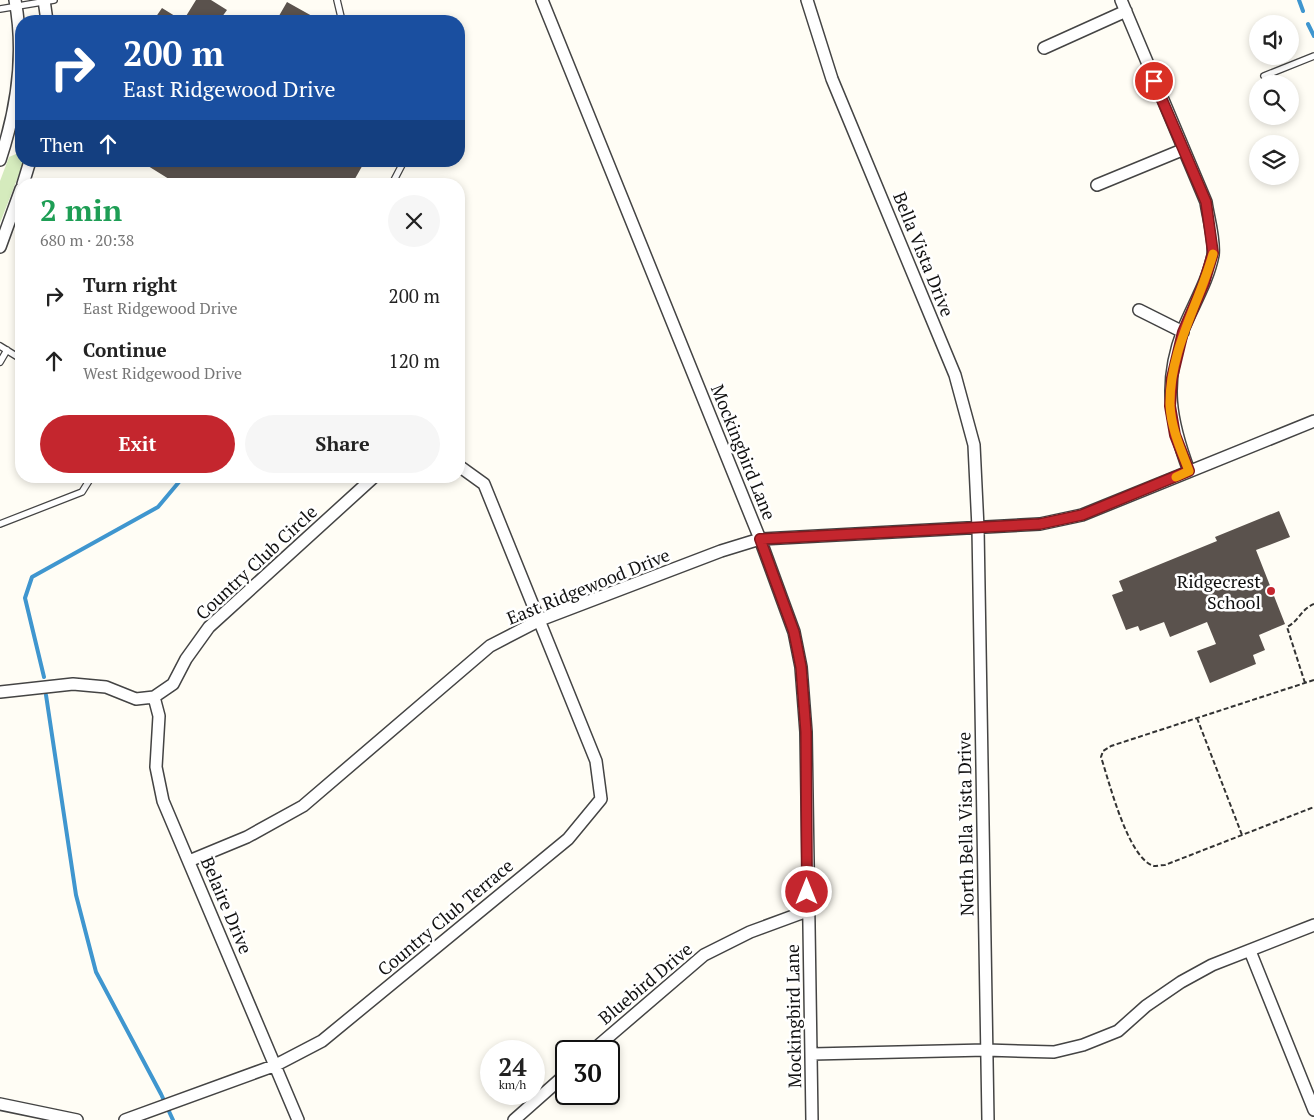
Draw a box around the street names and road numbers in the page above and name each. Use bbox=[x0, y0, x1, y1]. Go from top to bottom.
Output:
street label: Bella Vista Drive bbox=[888, 188, 960, 320]
street label: Mockingbird Lane bbox=[706, 381, 782, 523]
street label: Country Club Circle bbox=[190, 499, 322, 625]
street label: East Ridgewood Drive bbox=[503, 542, 673, 630]
street label: North Bella Vista Drive bbox=[951, 732, 979, 916]
street label: Belaire Drive bbox=[196, 853, 258, 957]
street label: Country Club Terrace bbox=[372, 853, 518, 981]
street label: Bluebird Drive bbox=[593, 937, 697, 1029]
street label: Mockingbird Lane bbox=[780, 944, 806, 1088]

